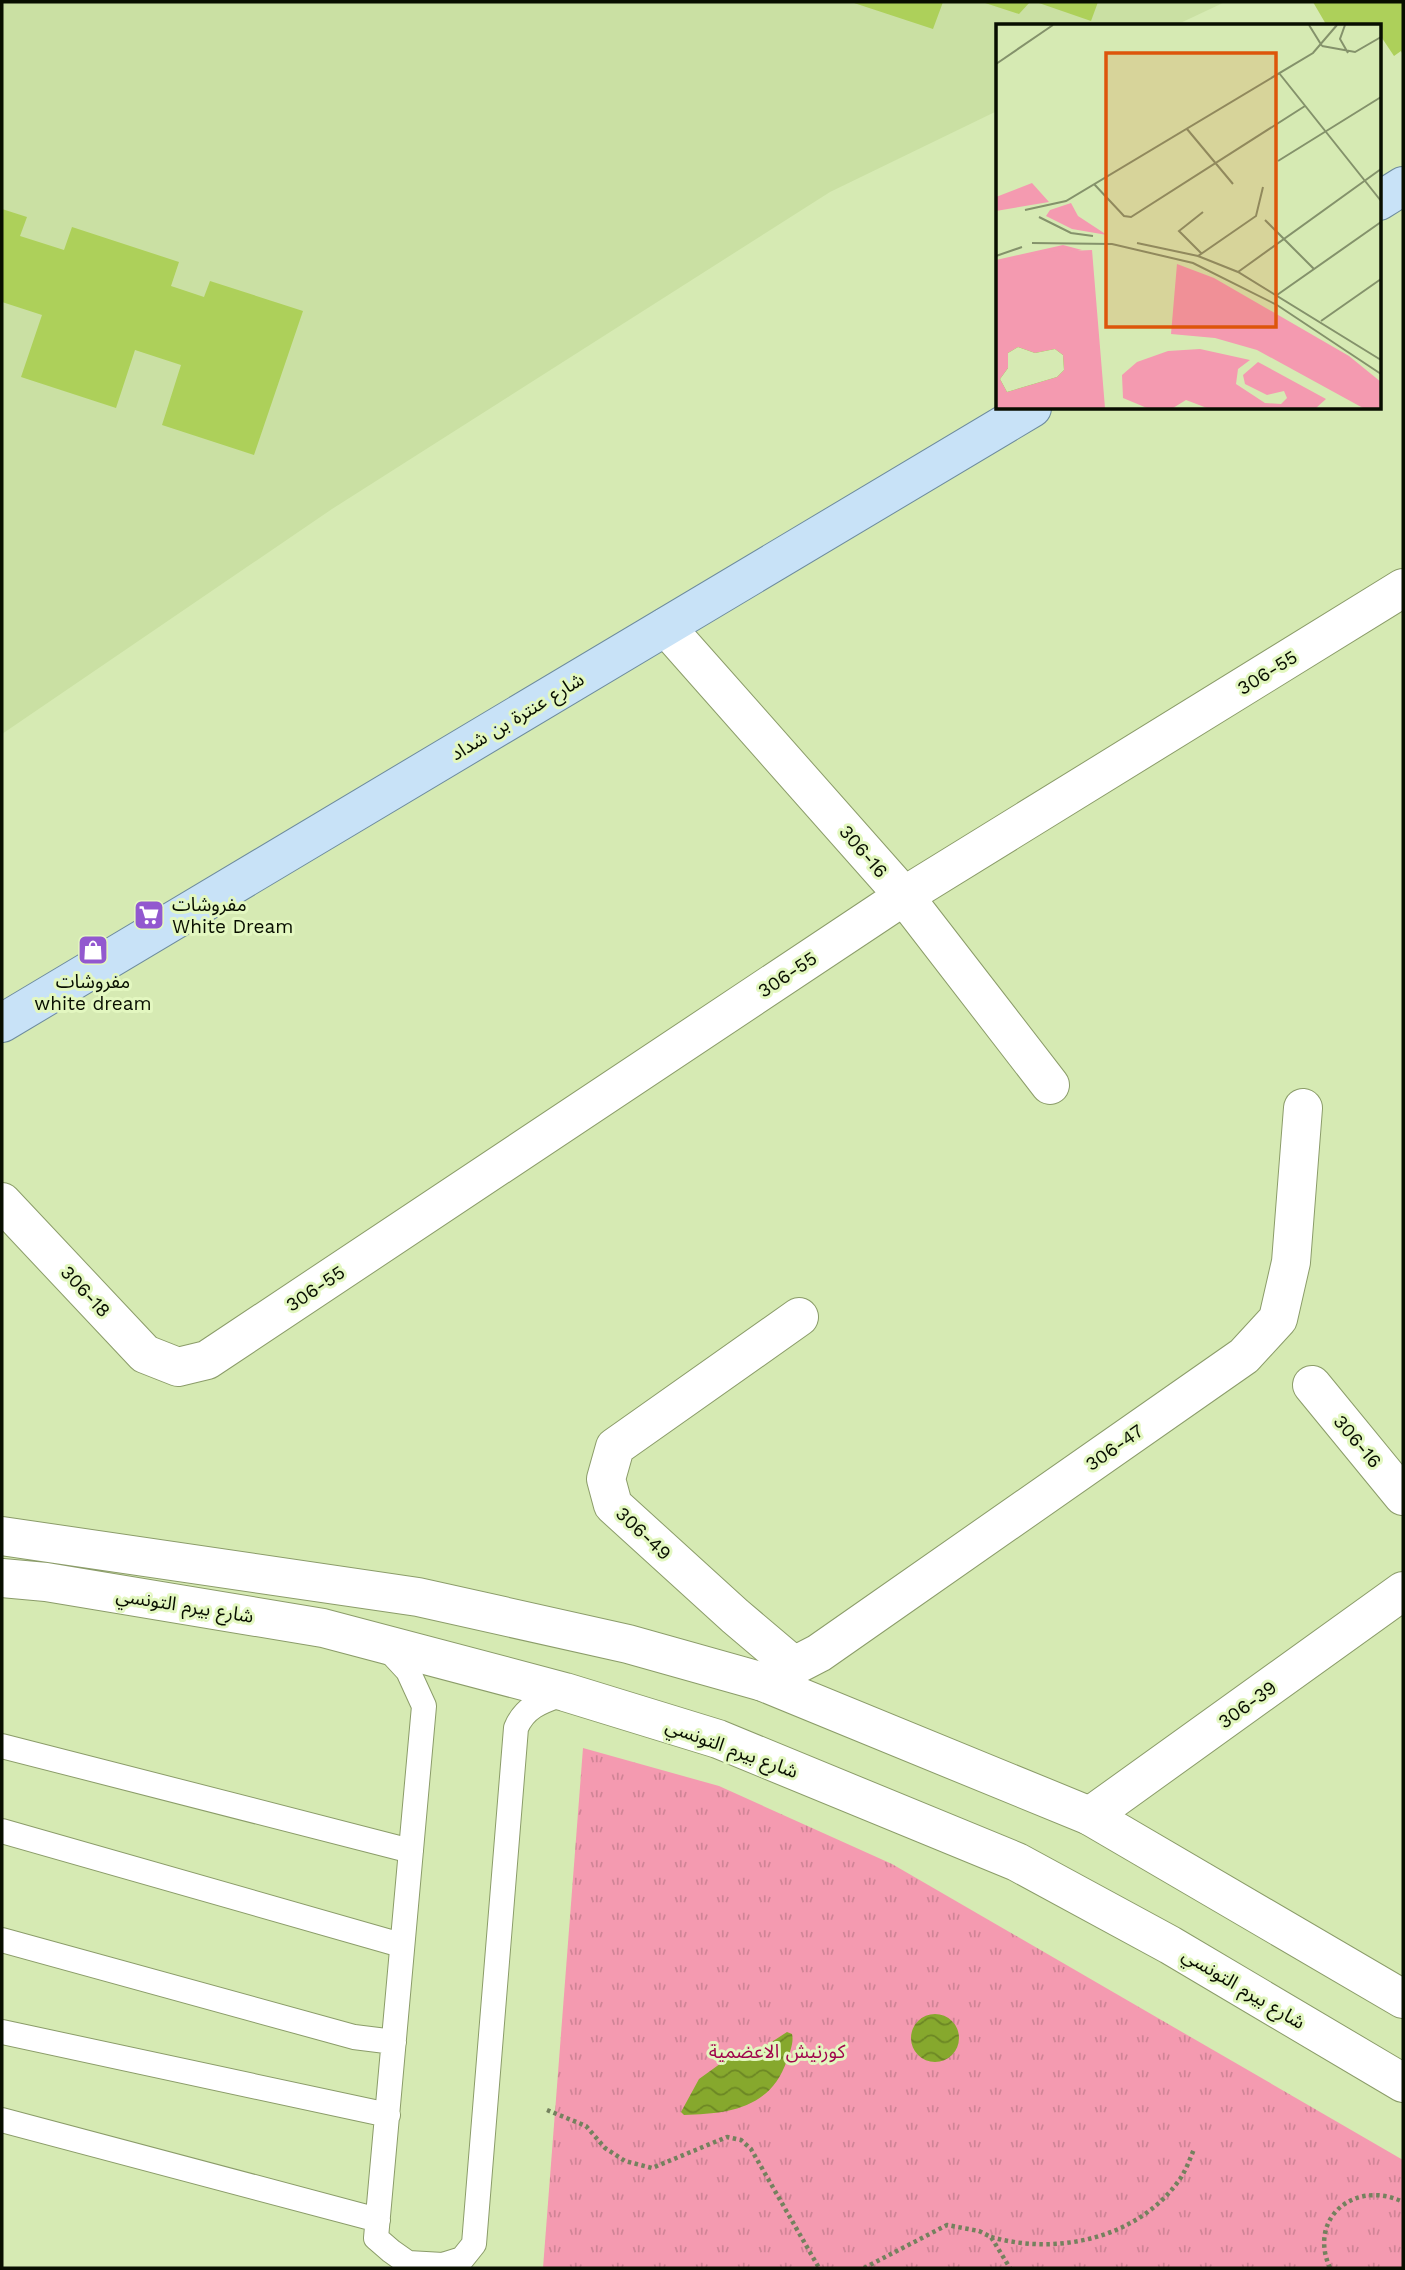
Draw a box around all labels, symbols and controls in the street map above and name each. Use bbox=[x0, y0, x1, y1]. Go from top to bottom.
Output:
inset map bbox=[996, 24, 1380, 410]
street label: 306-55 bbox=[1233, 645, 1301, 700]
street label: شارع عنترة بن شداد bbox=[446, 668, 589, 767]
street label: 306-16 bbox=[834, 820, 893, 882]
place label: مفروشات White Dream bbox=[172, 893, 293, 938]
supermarket icon: مفروشات White Dream bbox=[132, 898, 166, 932]
shop icon: مفروشات white dream bbox=[76, 933, 110, 967]
street label: 306-55 bbox=[753, 946, 821, 1002]
place label: مفروشات white dream bbox=[34, 970, 152, 1015]
street label: 306-55 bbox=[281, 1260, 349, 1316]
street label: 306-18 bbox=[56, 1261, 115, 1322]
street label: 306-16 bbox=[1329, 1410, 1386, 1473]
street label: 306-47 bbox=[1081, 1419, 1148, 1476]
street label: 306-49 bbox=[611, 1502, 676, 1565]
street label: شارع بيرم التونسي bbox=[114, 1583, 255, 1631]
street label: 306-39 bbox=[1214, 1676, 1281, 1733]
street label: شارع بيرم التونسي bbox=[661, 1714, 801, 1786]
street label: شارع بيرم التونسي bbox=[1177, 1943, 1309, 2037]
park label: كورنيش الاعضمية bbox=[709, 2040, 846, 2063]

